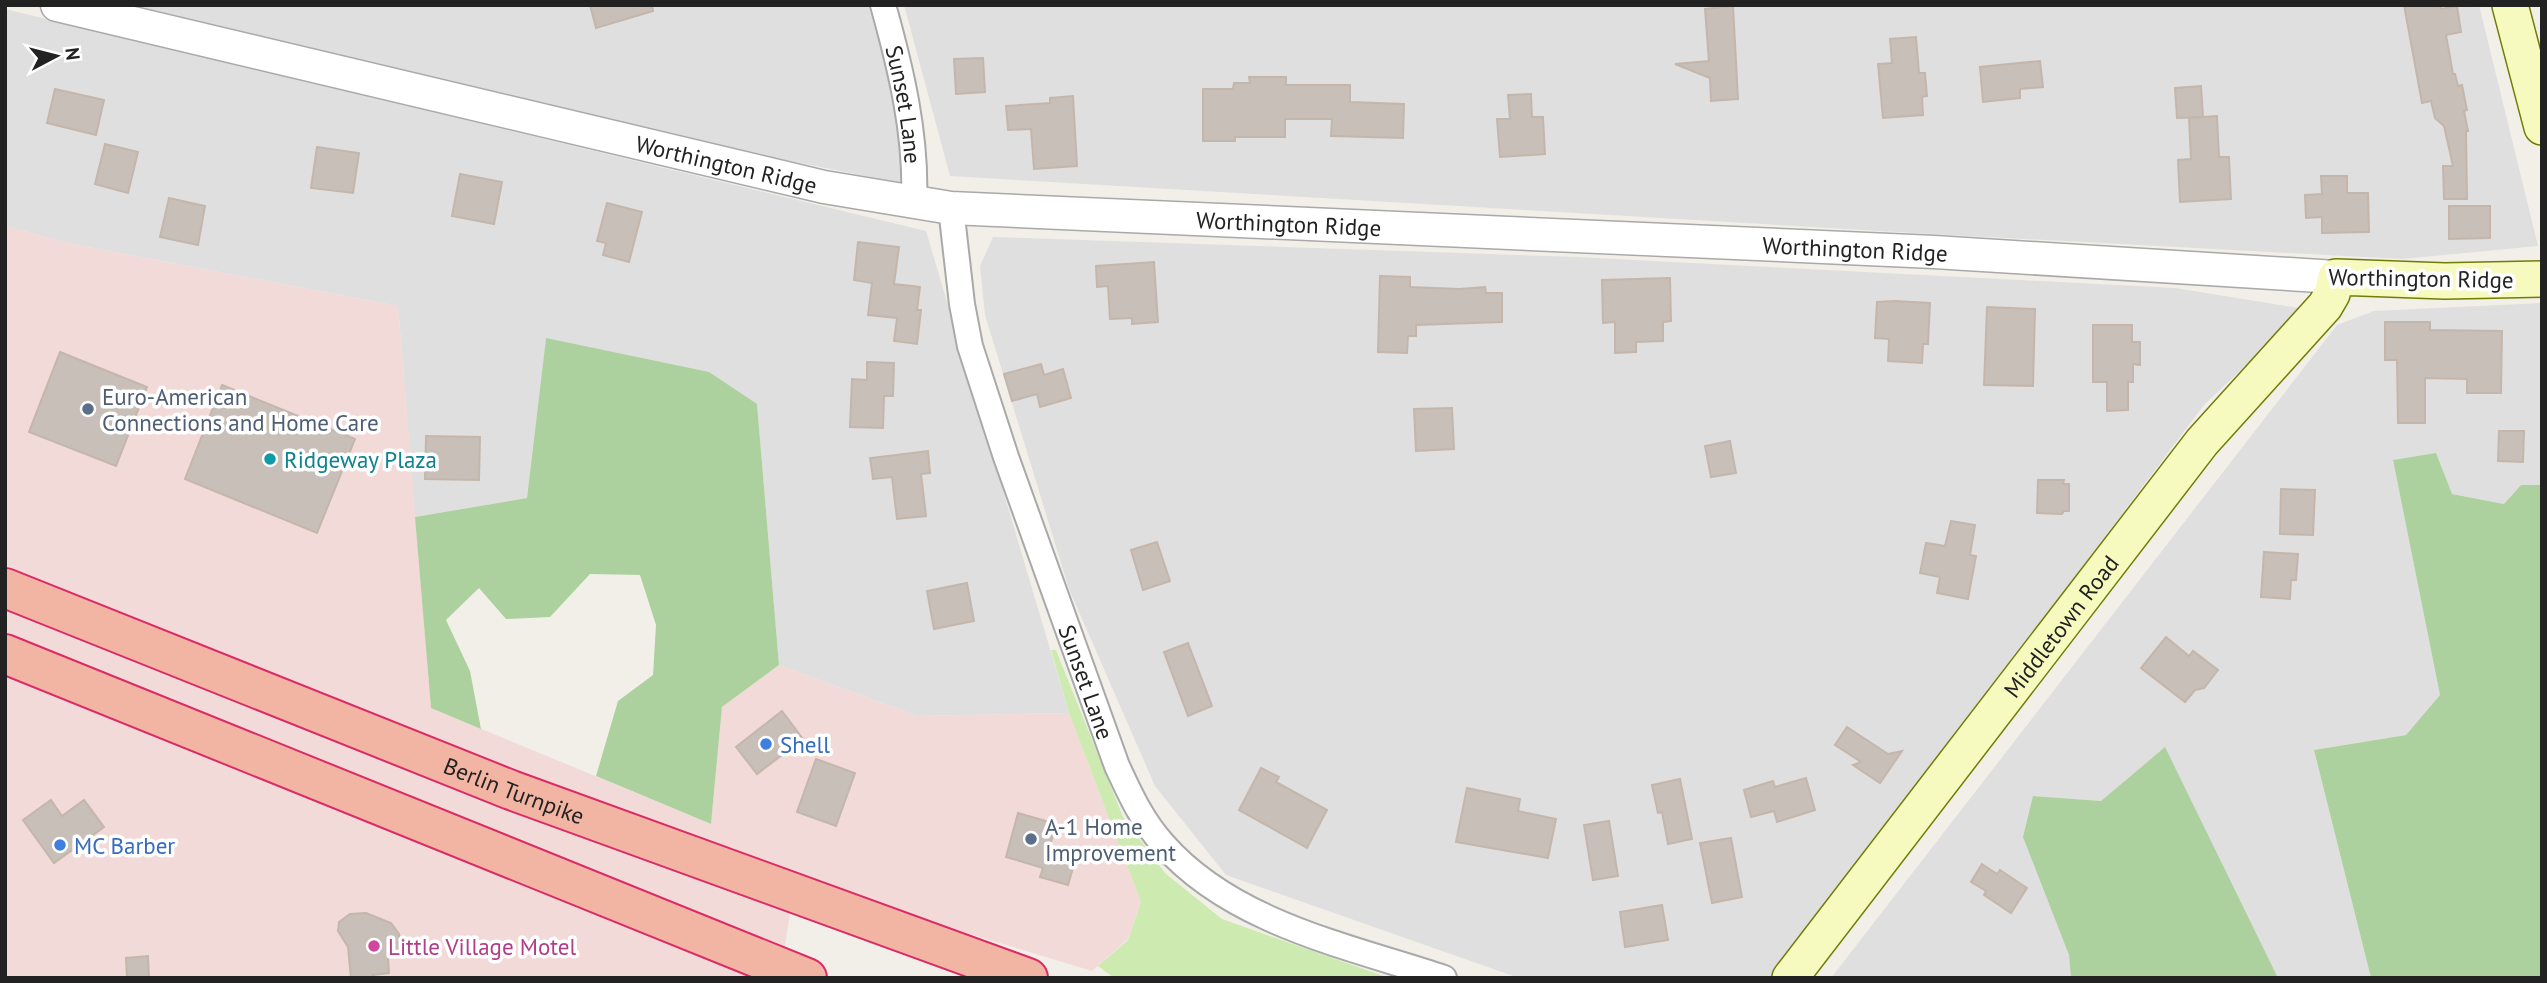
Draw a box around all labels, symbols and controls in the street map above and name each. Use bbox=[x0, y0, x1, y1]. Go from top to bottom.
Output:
north arrow bbox=[21, 21, 91, 91]
street label: Sunset Lane bbox=[880, 42, 928, 165]
text: N bbox=[60, 46, 86, 62]
street label: Worthington Ridge bbox=[633, 128, 820, 199]
street label: Worthington Ridge bbox=[1195, 204, 1382, 242]
street label: Worthington Ridge bbox=[1762, 230, 1949, 267]
street label: Worthington Ridge bbox=[2328, 262, 2514, 294]
place label: Euro-American Connections and Home Care bbox=[102, 382, 379, 437]
marker: Euro-American Connections and Home Care bbox=[80, 401, 96, 417]
place label: Ridgeway Plaza bbox=[284, 445, 437, 474]
marker: Ridgeway Plaza bbox=[262, 451, 278, 467]
street label: Middletown Road bbox=[1997, 549, 2124, 703]
street label: Sunset Lane bbox=[1053, 621, 1121, 743]
place label: Shell bbox=[780, 730, 830, 759]
marker: Shell bbox=[758, 736, 774, 752]
street label: Berlin Turnpike bbox=[440, 750, 589, 830]
place label: A-1 Home Improvement bbox=[1045, 812, 1176, 867]
place label: MC Barber bbox=[74, 831, 175, 860]
marker: A-1 Home Improvement bbox=[1023, 831, 1039, 847]
marker: MC Barber bbox=[52, 837, 68, 853]
place label: Little Village Motel bbox=[388, 932, 576, 961]
marker: Little Village Motel bbox=[366, 938, 382, 954]

